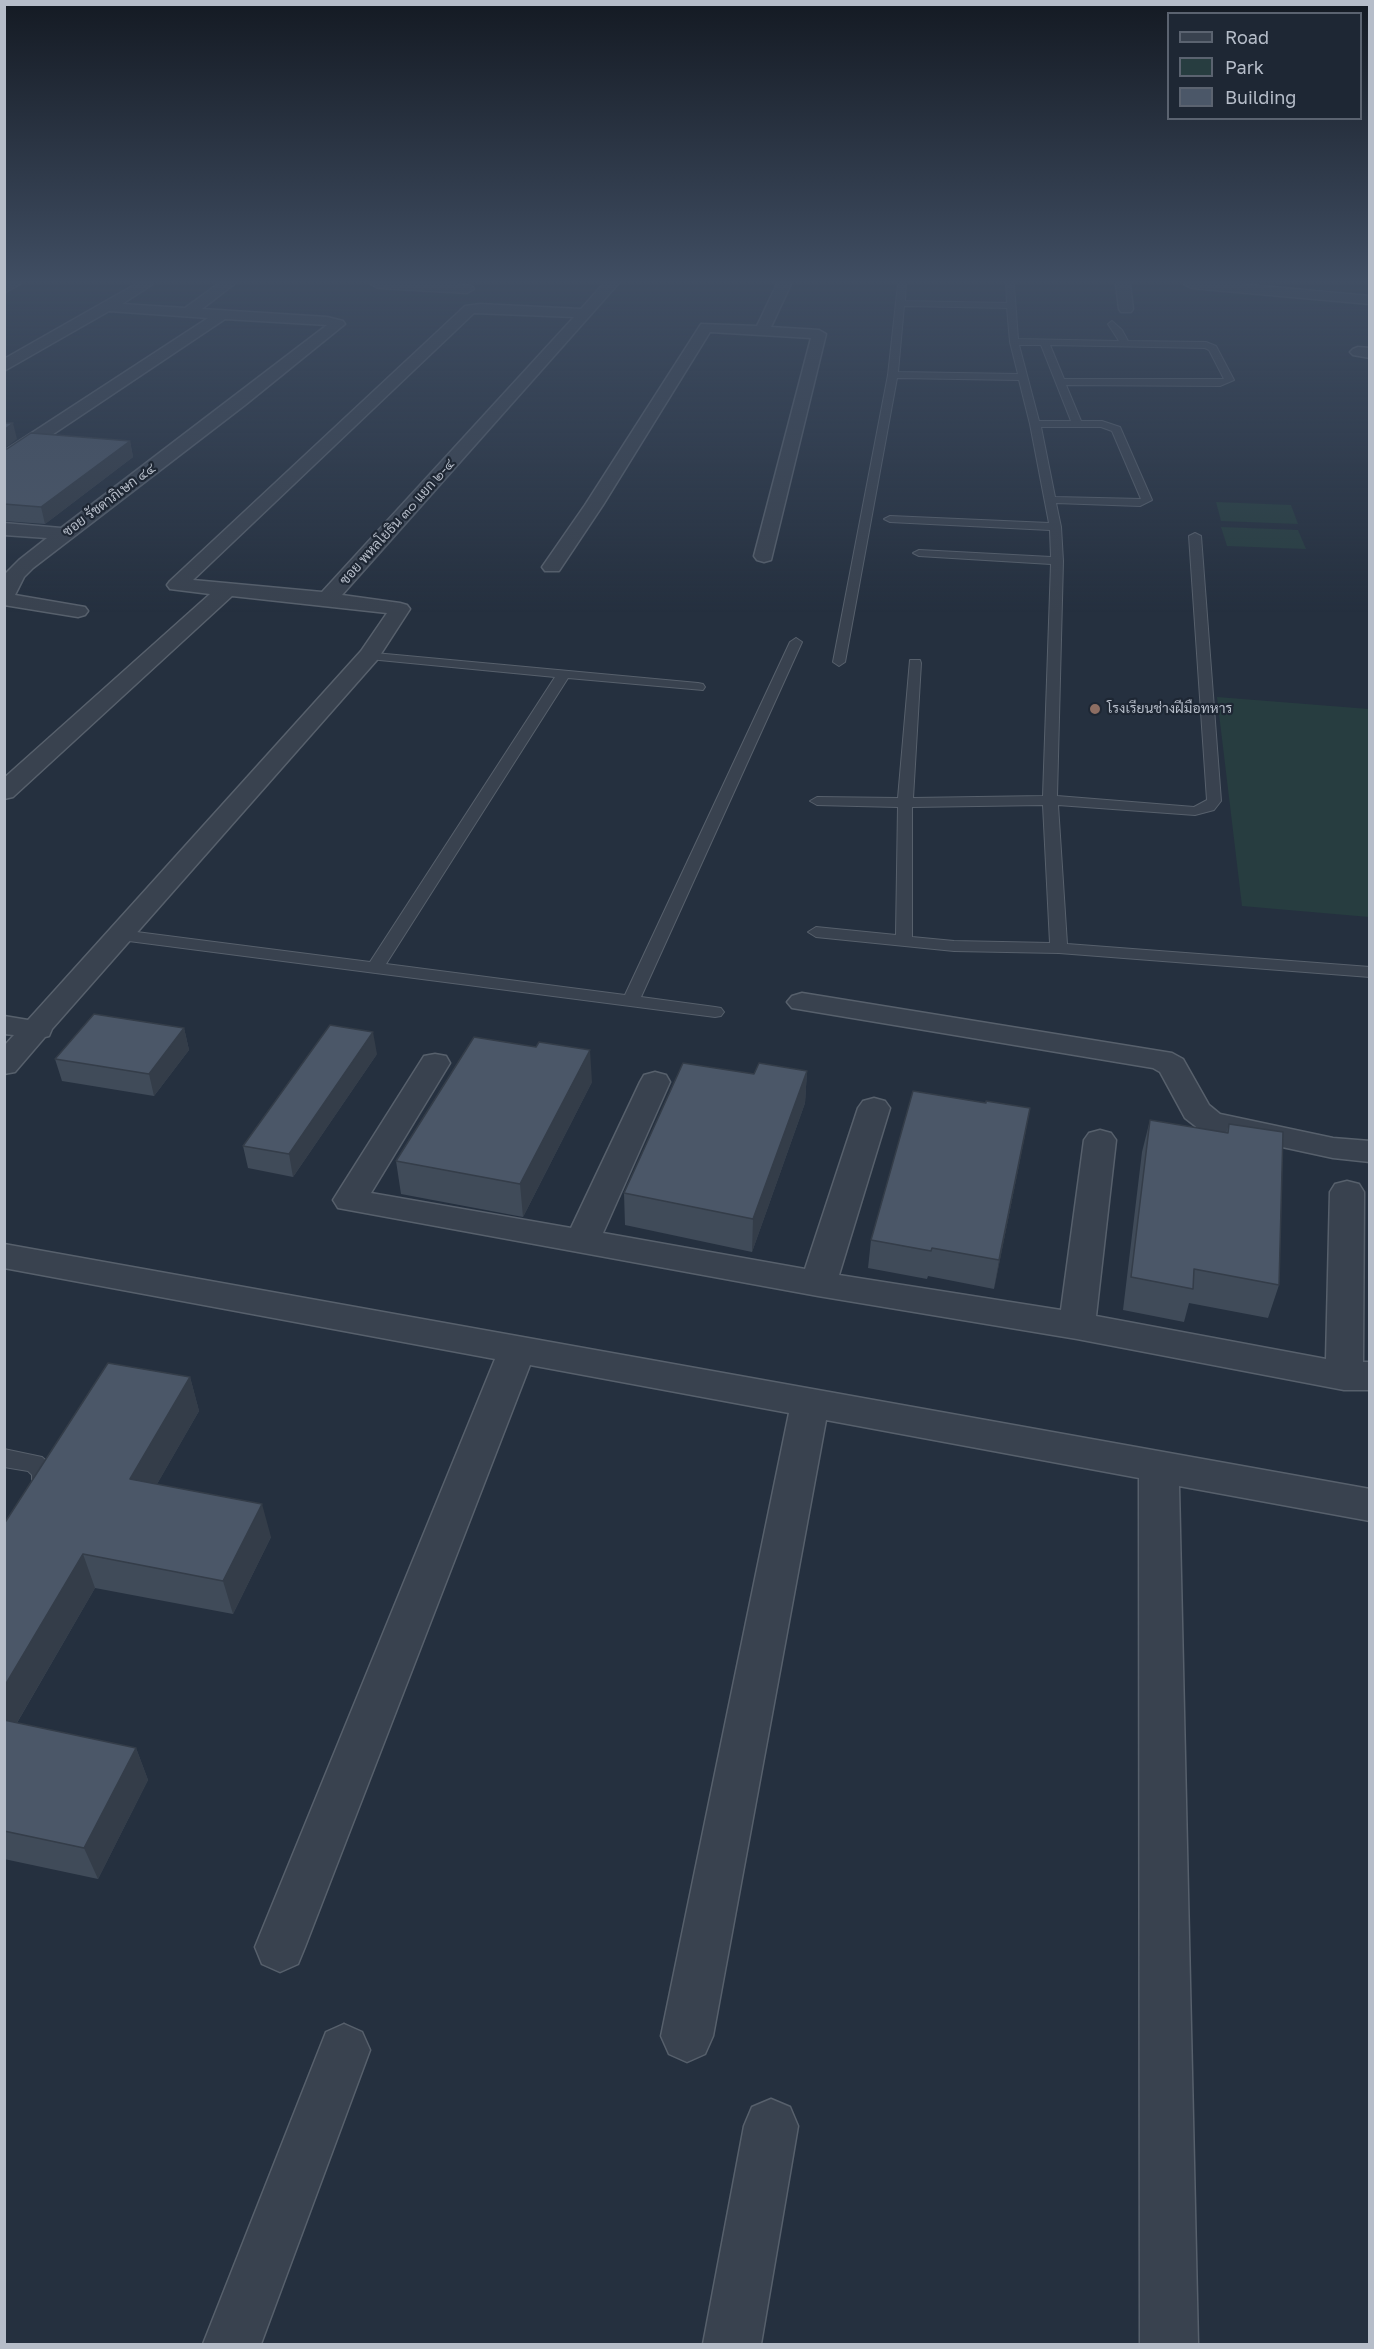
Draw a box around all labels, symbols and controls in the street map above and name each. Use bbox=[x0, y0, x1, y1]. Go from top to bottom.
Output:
legend bbox=[1167, 12, 1362, 120]
text: Road bbox=[1225, 26, 1269, 48]
text: Park bbox=[1225, 56, 1264, 78]
text: Building bbox=[1225, 86, 1296, 108]
street label: ซอย พหลโยธิน ๓๐ แยก ๒-๔ bbox=[336, 456, 458, 588]
street label: ซอย รัชดาภิเษก ๔๔ bbox=[59, 460, 159, 540]
place label: โรงเรียนช่างฝีมือทหาร bbox=[1107, 701, 1232, 717]
marker: โรงเรียนช่างฝีมือทหาร bbox=[1088, 702, 1102, 716]

